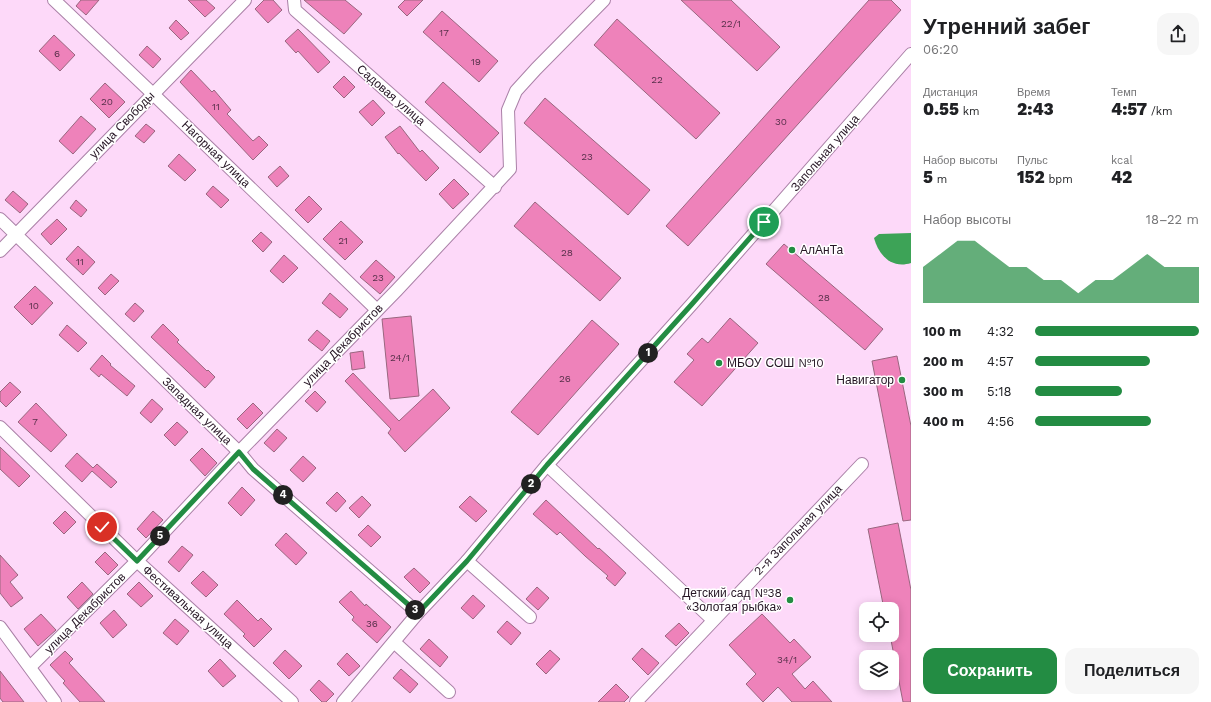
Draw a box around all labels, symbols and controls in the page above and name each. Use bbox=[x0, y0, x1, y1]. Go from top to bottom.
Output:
button: share bbox=[1157, 13, 1199, 55]
text: Утренний забег bbox=[923, 14, 1091, 39]
house number: 22/1 bbox=[721, 18, 741, 29]
house number: 17 bbox=[439, 27, 449, 38]
text: 06:20 bbox=[923, 42, 959, 57]
house number: 6 bbox=[54, 48, 60, 59]
house number: 19 bbox=[471, 56, 481, 67]
street label: Садовая улица bbox=[354, 62, 428, 129]
house number: 22 bbox=[651, 74, 663, 85]
text: Дистанция bbox=[923, 86, 978, 99]
text: Время bbox=[1017, 86, 1050, 99]
text: Темп bbox=[1111, 86, 1137, 99]
street label: улица Свободы bbox=[87, 89, 157, 161]
house number: 20 bbox=[101, 96, 113, 107]
text: 0.55 bbox=[923, 99, 959, 119]
text: 2:43 bbox=[1017, 99, 1054, 119]
text: 4:57 bbox=[1111, 99, 1147, 119]
house number: 11 bbox=[212, 101, 220, 112]
text: km bbox=[959, 105, 979, 118]
text: /km bbox=[1147, 105, 1173, 118]
street label: Запольная улица bbox=[788, 112, 862, 194]
house number: 30 bbox=[775, 116, 787, 127]
street label: Нагорная улица bbox=[179, 118, 253, 190]
house number: 23 bbox=[581, 151, 593, 162]
text: Набор высоты bbox=[923, 154, 998, 167]
text: Пульс bbox=[1017, 154, 1048, 167]
text: kcal bbox=[1111, 154, 1133, 167]
text: 5 bbox=[923, 167, 933, 187]
text: 152 bbox=[1017, 167, 1045, 187]
text: 42 bbox=[1111, 167, 1132, 187]
text: m bbox=[933, 173, 947, 186]
text: bpm bbox=[1045, 173, 1073, 186]
pin bbox=[747, 205, 781, 239]
icon: arrive bbox=[753, 211, 775, 233]
text: Набор высоты bbox=[923, 212, 1011, 227]
text: 18–22 m bbox=[1146, 212, 1199, 227]
house number: 21 bbox=[338, 235, 348, 246]
place label: АлАнТа bbox=[800, 243, 843, 257]
marker: АлАнТа bbox=[787, 245, 797, 255]
house number: 28 bbox=[561, 247, 573, 258]
house number: 11 bbox=[76, 256, 84, 267]
house number: 23 bbox=[372, 272, 384, 283]
house number: 28 bbox=[818, 292, 830, 303]
house number: 10 bbox=[29, 300, 39, 311]
street label: улица Декабристов bbox=[300, 301, 386, 389]
text: 100 m bbox=[923, 324, 961, 339]
text: 4:32 bbox=[987, 324, 1014, 339]
pin: 1 bbox=[638, 343, 658, 363]
text: 1 bbox=[646, 346, 650, 359]
house number: 24/1 bbox=[390, 352, 410, 363]
text: 200 m bbox=[923, 354, 963, 369]
text: 4:57 bbox=[987, 354, 1014, 369]
place label: МБОУ СОШ №10 bbox=[727, 356, 824, 370]
marker: МБОУ СОШ №10 bbox=[714, 358, 724, 368]
house number: 26 bbox=[559, 373, 571, 384]
place label: Навигатор bbox=[836, 373, 894, 387]
street label: Западная улица bbox=[159, 374, 235, 448]
marker: Навигатор bbox=[897, 375, 907, 385]
text: 300 m bbox=[923, 384, 963, 399]
text: 5:18 bbox=[987, 384, 1012, 399]
text: 400 m bbox=[923, 414, 964, 429]
text: 4:56 bbox=[987, 414, 1014, 429]
house number: 7 bbox=[32, 416, 38, 427]
pin: 2 bbox=[521, 474, 541, 494]
text: 2 bbox=[528, 477, 534, 490]
street label: 2-я Запольная улица bbox=[751, 482, 845, 578]
pin: 4 bbox=[273, 485, 293, 505]
text: 4 bbox=[279, 488, 287, 501]
pin bbox=[85, 510, 119, 544]
icon: check bbox=[91, 516, 113, 538]
pin: 5 bbox=[150, 526, 170, 546]
text: 5 bbox=[157, 529, 163, 542]
street label: Фестивальная улица bbox=[140, 563, 236, 652]
street label: улица Декабристов bbox=[42, 570, 128, 656]
place label: Детский сад №38 «Золотая рыбка» bbox=[682, 586, 782, 614]
marker: Детский сад №38 «Золотая рыбка» bbox=[785, 595, 795, 605]
pin: 3 bbox=[405, 600, 425, 620]
map controls bbox=[859, 602, 899, 690]
button: locate bbox=[859, 602, 899, 642]
text: 3 bbox=[412, 603, 418, 616]
house number: 36 bbox=[366, 618, 378, 629]
button: Сохранить bbox=[923, 648, 1057, 694]
button: Поделиться bbox=[1065, 648, 1199, 694]
button: layers bbox=[859, 650, 899, 690]
house number: 34/1 bbox=[777, 654, 797, 665]

